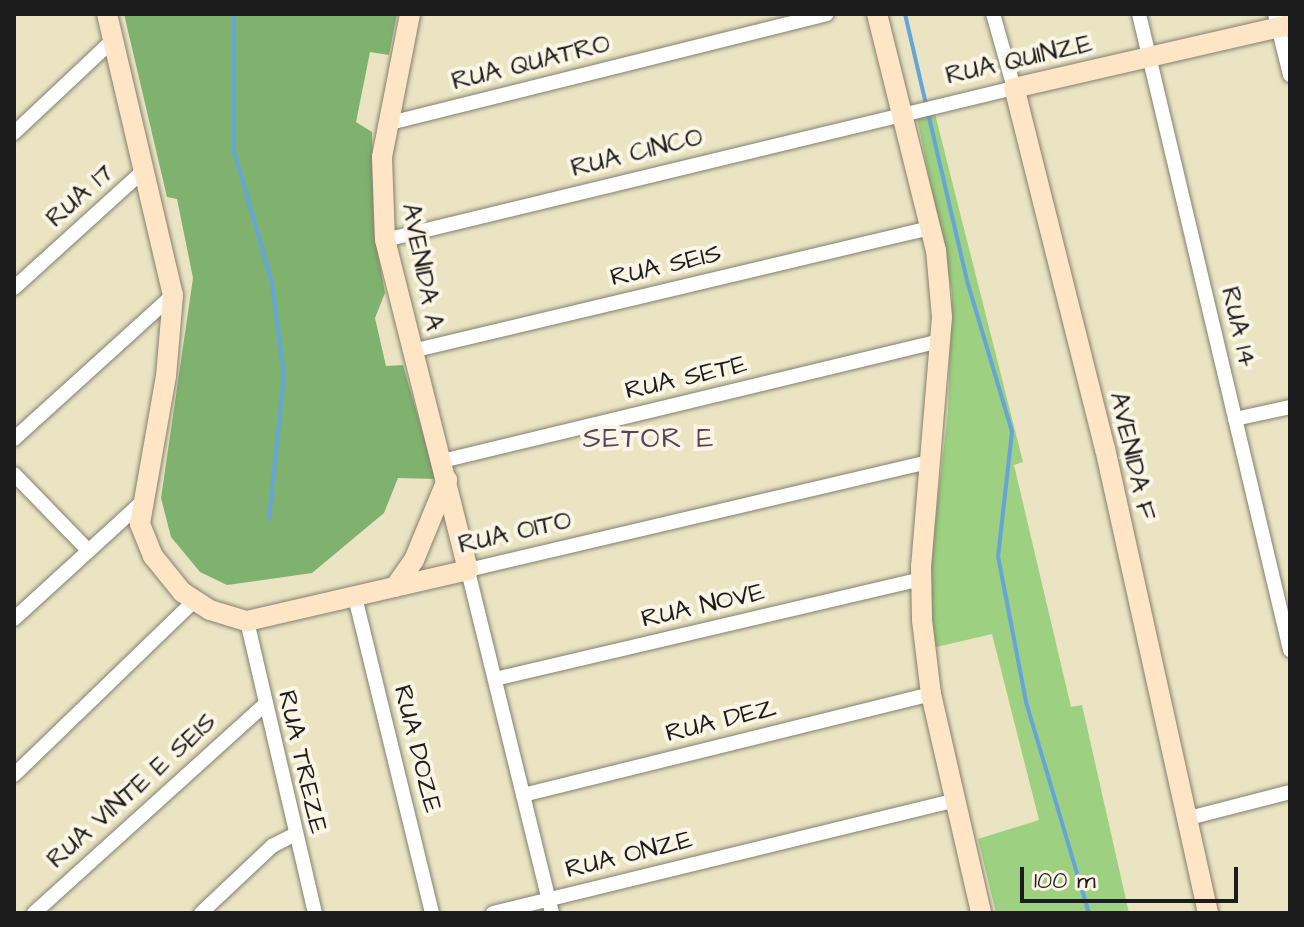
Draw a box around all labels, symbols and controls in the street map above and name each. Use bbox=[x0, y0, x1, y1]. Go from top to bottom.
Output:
street label: RUA QUATRO bbox=[449, 28, 613, 98]
street label: RUA QUINZE bbox=[943, 28, 1095, 92]
street label: RUA CINCO bbox=[568, 122, 706, 184]
street label: RUA 17 bbox=[40, 158, 120, 234]
street label: AVENIDA A bbox=[394, 201, 450, 333]
street label: RUA SEIS bbox=[607, 238, 725, 294]
street label: RUA 14 bbox=[1214, 284, 1262, 370]
street label: RUA SETE bbox=[622, 349, 750, 407]
street label: AVENIDA F bbox=[1102, 389, 1162, 523]
district label: SETOR E bbox=[583, 422, 715, 456]
street label: RUA OITO bbox=[455, 505, 575, 561]
street label: RUA NOVE bbox=[638, 577, 768, 635]
street label: RUA DOZE bbox=[386, 682, 448, 816]
street label: RUA TREZE bbox=[270, 687, 334, 837]
street label: RUA DEZ bbox=[662, 692, 780, 750]
street label: RUA VINTE E SEIS bbox=[41, 707, 223, 875]
street label: RUA ONZE bbox=[562, 824, 696, 886]
scale bar bbox=[1024, 851, 1242, 901]
text: 100 m bbox=[1034, 864, 1096, 898]

